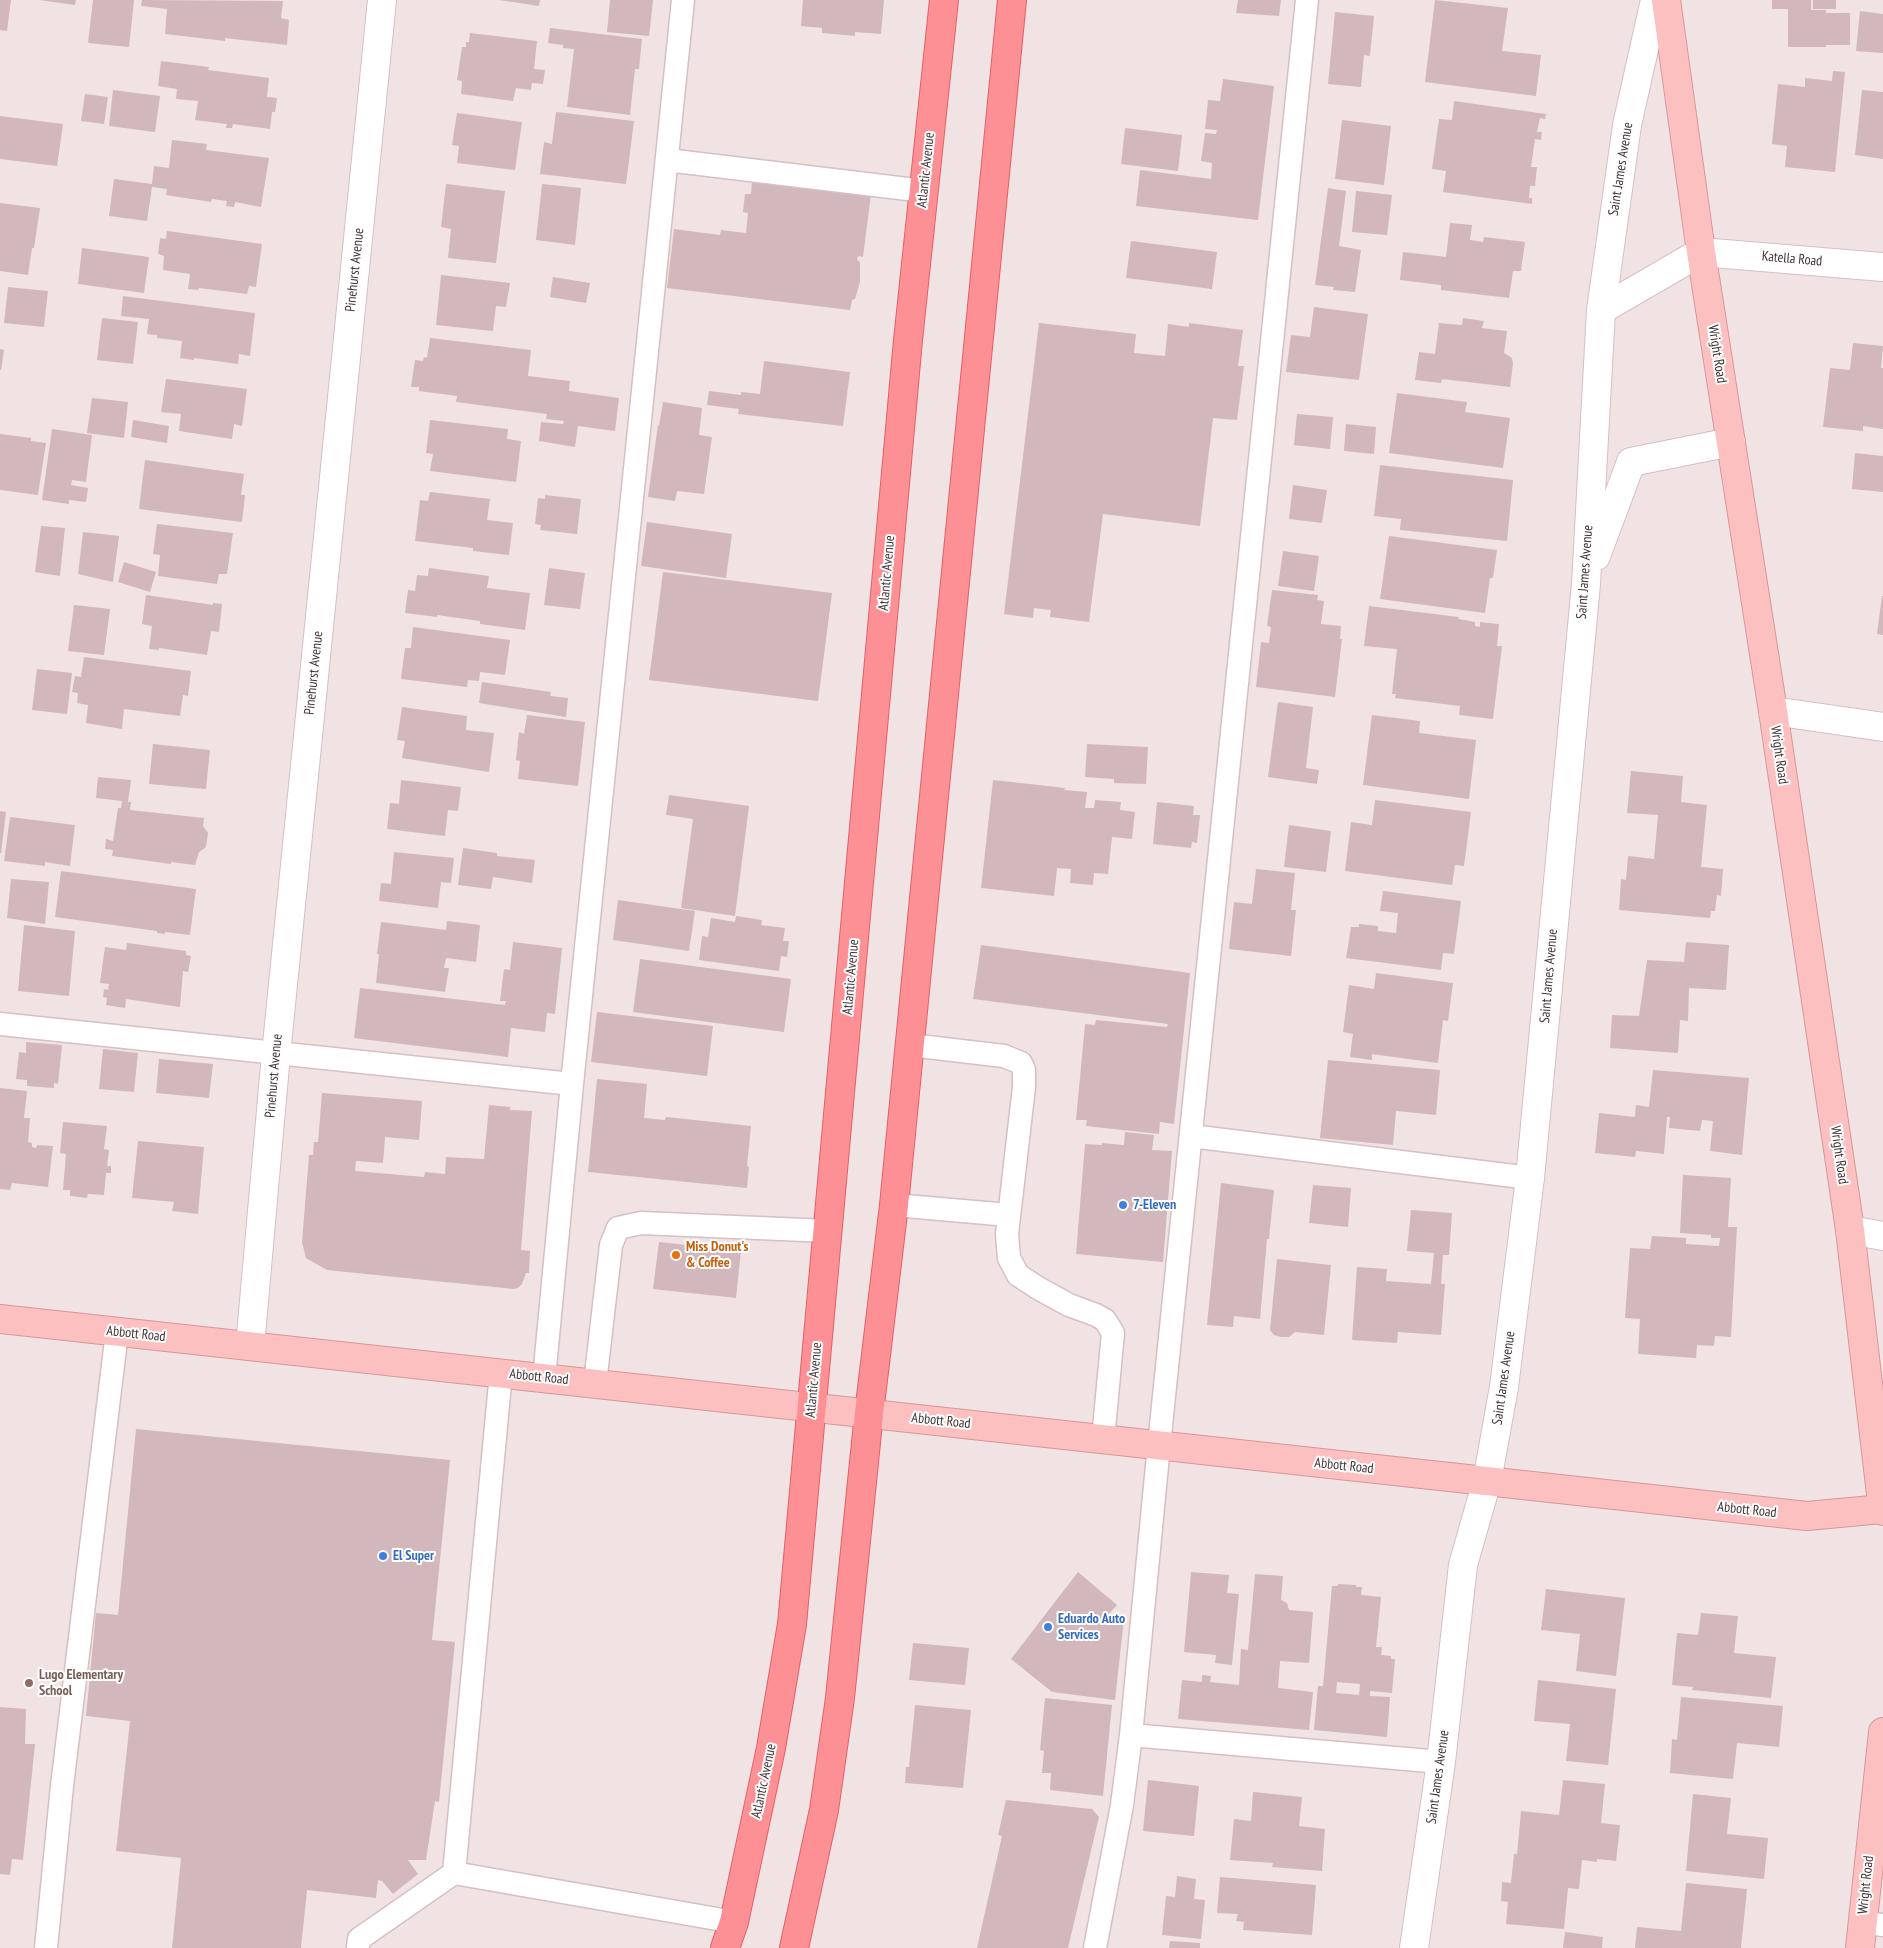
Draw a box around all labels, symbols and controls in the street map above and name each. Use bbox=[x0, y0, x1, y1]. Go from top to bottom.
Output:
street label: Saint James Avenue bbox=[1605, 121, 1637, 217]
street label: Atlantic Avenue bbox=[914, 132, 938, 208]
street label: Pinehurst Avenue bbox=[342, 227, 368, 313]
street label: Katella Road bbox=[1761, 248, 1823, 270]
street label: Wright Road bbox=[1704, 324, 1730, 384]
street label: Saint James Avenue bbox=[1573, 524, 1597, 620]
street label: Atlantic Avenue bbox=[875, 535, 899, 611]
street label: Pinehurst Avenue bbox=[301, 630, 327, 716]
street label: Wright Road bbox=[1767, 725, 1791, 785]
street label: Saint James Avenue bbox=[1537, 928, 1561, 1024]
street label: Atlantic Avenue bbox=[839, 939, 863, 1015]
street label: Pinehurst Avenue bbox=[262, 1033, 286, 1119]
street label: Wright Road bbox=[1827, 1125, 1851, 1185]
place label: 7-Eleven bbox=[1133, 1197, 1176, 1213]
marker: 7-Eleven bbox=[1117, 1199, 1129, 1211]
place label: Miss Donut's & Coffee bbox=[686, 1239, 748, 1272]
marker: Miss Donut's & Coffee bbox=[670, 1249, 682, 1261]
street label: Abbott Road bbox=[106, 1323, 166, 1345]
street label: Saint James Avenue bbox=[1489, 1330, 1519, 1426]
street label: Atlantic Avenue bbox=[802, 1342, 826, 1418]
street label: Abbott Road bbox=[509, 1366, 569, 1388]
street label: Abbott Road bbox=[911, 1410, 971, 1432]
street label: Abbott Road bbox=[1314, 1455, 1374, 1477]
street label: Abbott Road bbox=[1717, 1499, 1777, 1521]
place label: El Super bbox=[393, 1548, 434, 1564]
marker: El Super bbox=[377, 1550, 389, 1562]
place label: Eduardo Auto Services bbox=[1058, 1611, 1125, 1644]
marker: Eduardo Auto Services bbox=[1042, 1621, 1054, 1633]
place label: Lugo Elementary School bbox=[39, 1667, 123, 1700]
marker: Lugo Elementary School bbox=[23, 1677, 35, 1689]
street label: Saint James Avenue bbox=[1423, 1729, 1453, 1825]
street label: Atlantic Avenue bbox=[748, 1742, 780, 1820]
street label: Wright Road bbox=[1855, 1855, 1877, 1915]

